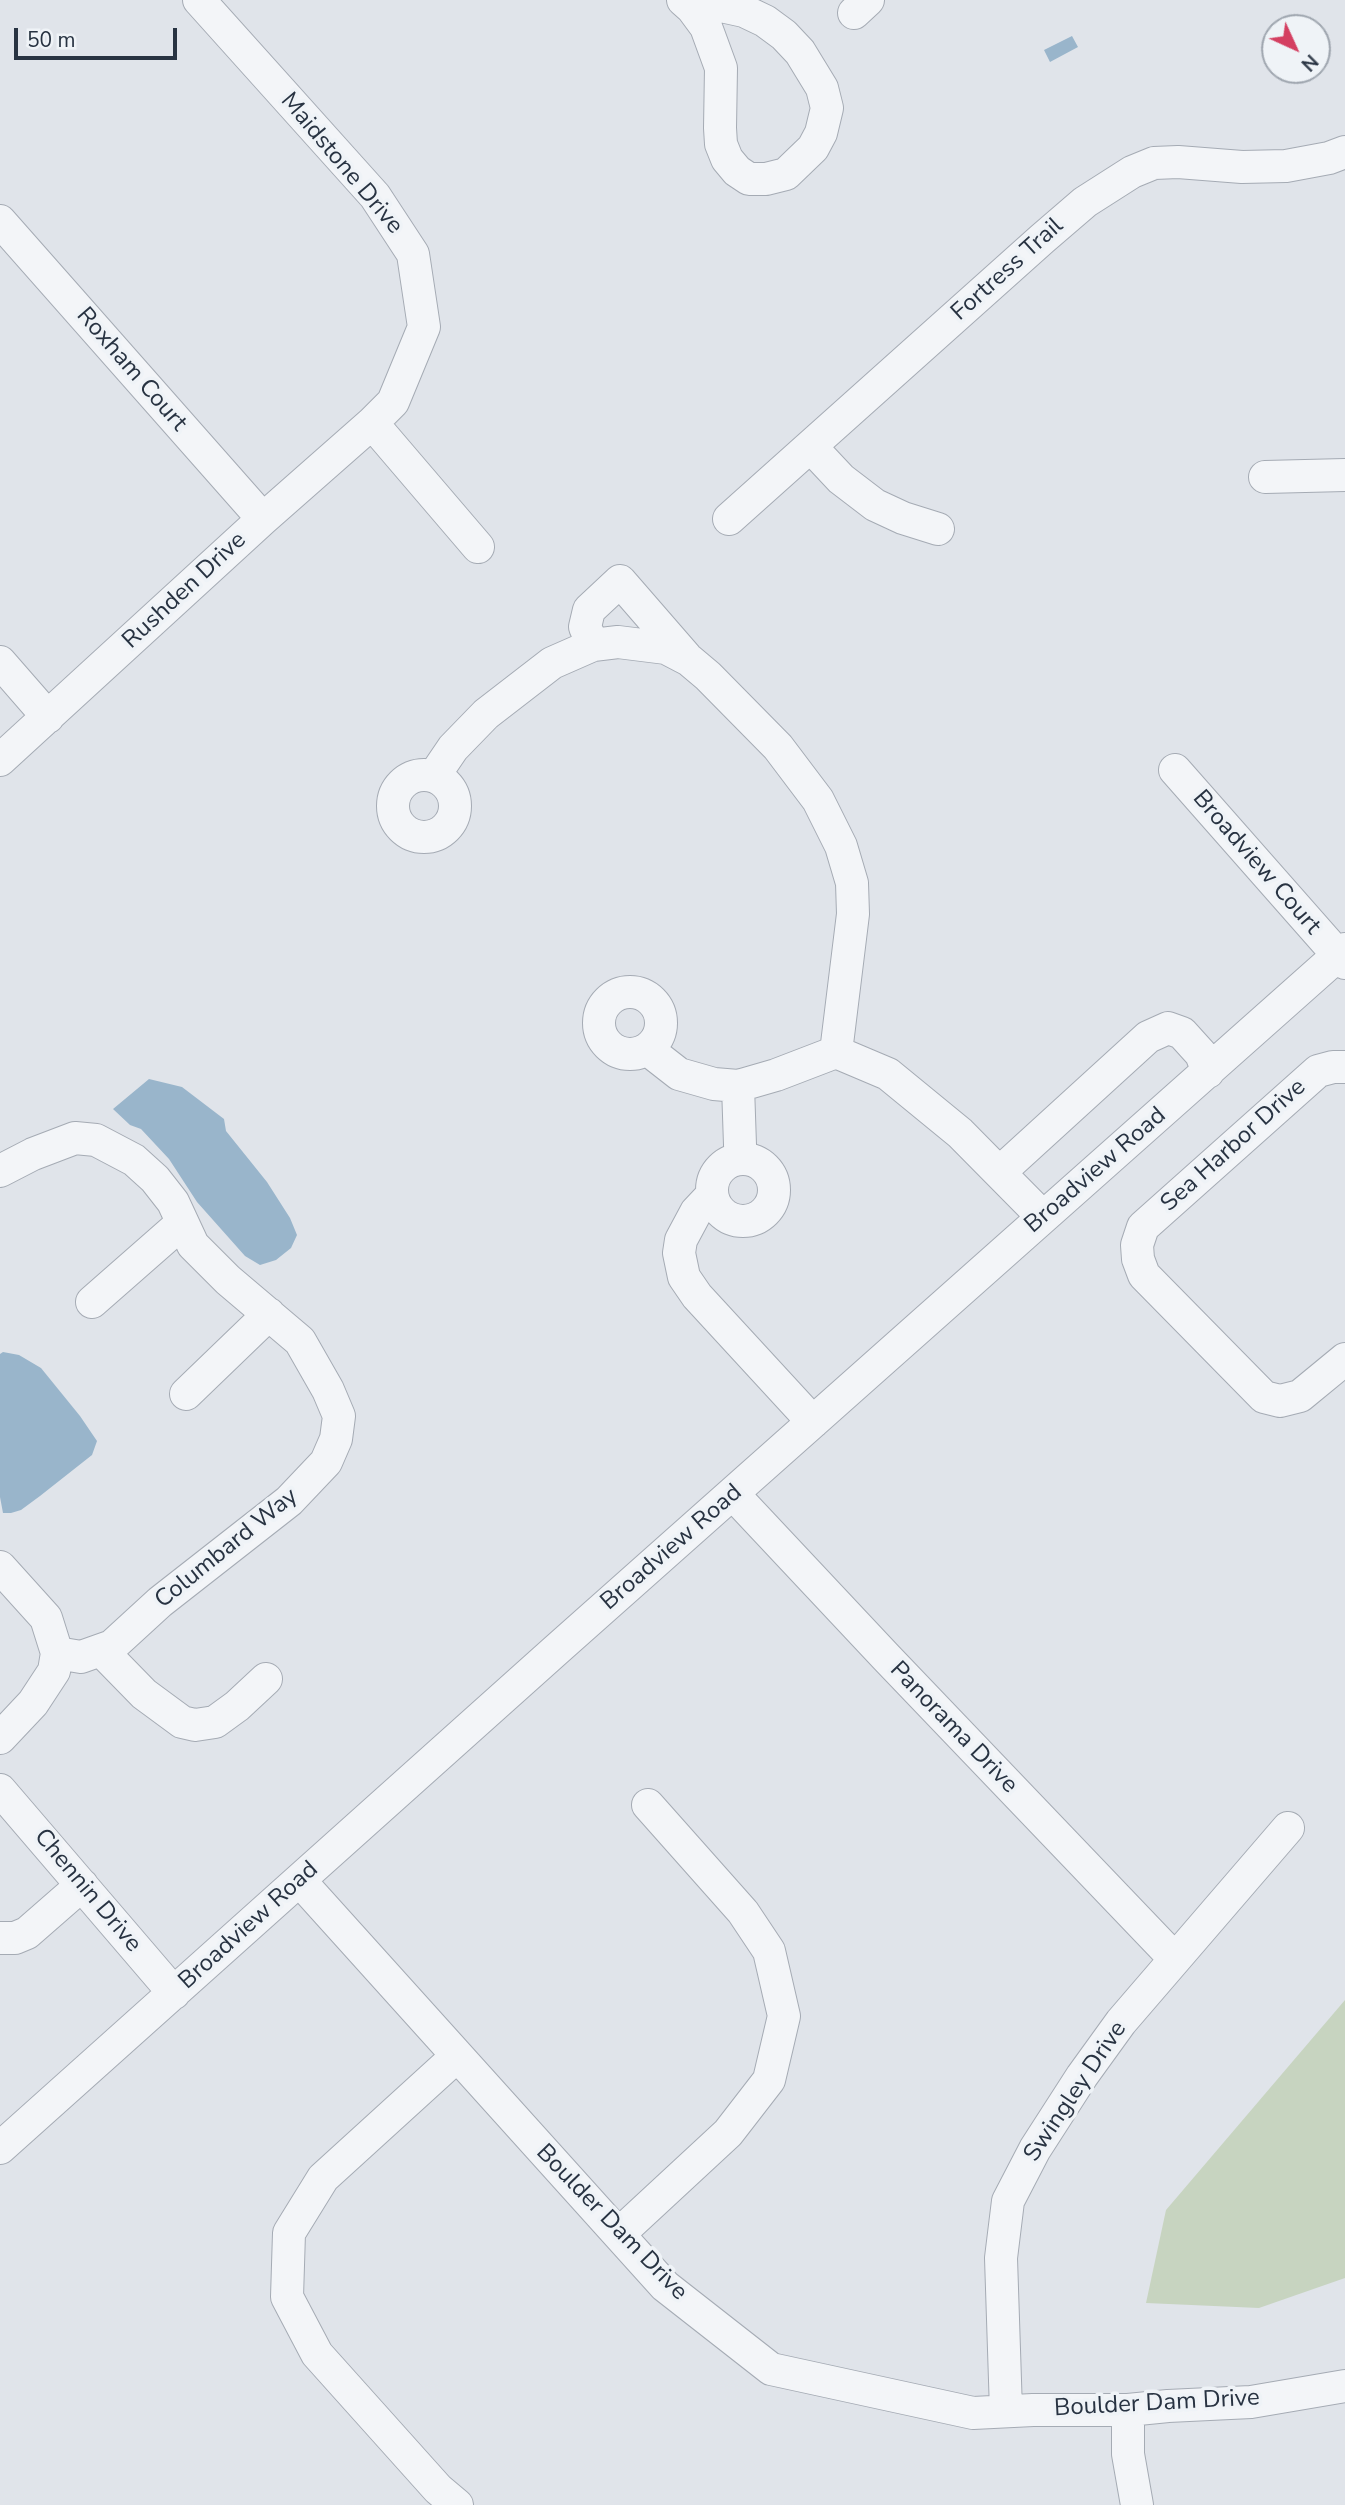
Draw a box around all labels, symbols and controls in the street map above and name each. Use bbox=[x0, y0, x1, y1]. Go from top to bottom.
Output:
scale bar bbox=[18, 14, 180, 58]
north arrow bbox=[1261, 14, 1331, 84]
text: 50 m bbox=[27, 26, 76, 54]
text: N bbox=[1295, 48, 1324, 77]
street label: Maidstone Drive bbox=[274, 88, 408, 240]
street label: Fortress Trail bbox=[946, 212, 1070, 328]
street label: Roxham Court bbox=[70, 302, 192, 438]
street label: Rushden Drive bbox=[117, 527, 253, 655]
street label: Broadview Court bbox=[1186, 785, 1326, 941]
street label: Sea Harbor Drive bbox=[1156, 1073, 1312, 1219]
street label: Broadview Road bbox=[1020, 1102, 1172, 1240]
street label: Broadview Road bbox=[596, 1479, 748, 1617]
street label: Columbard Way bbox=[150, 1483, 304, 1615]
street label: Panorama Drive bbox=[883, 1656, 1023, 1800]
street label: Chennin Drive bbox=[27, 1823, 147, 1959]
street label: Broadview Road bbox=[173, 1856, 325, 1996]
street label: Swingley Drive bbox=[1018, 2016, 1134, 2168]
street label: Boulder Dam Drive bbox=[529, 2139, 693, 2307]
street label: Boulder Dam Drive bbox=[1054, 2384, 1260, 2424]

